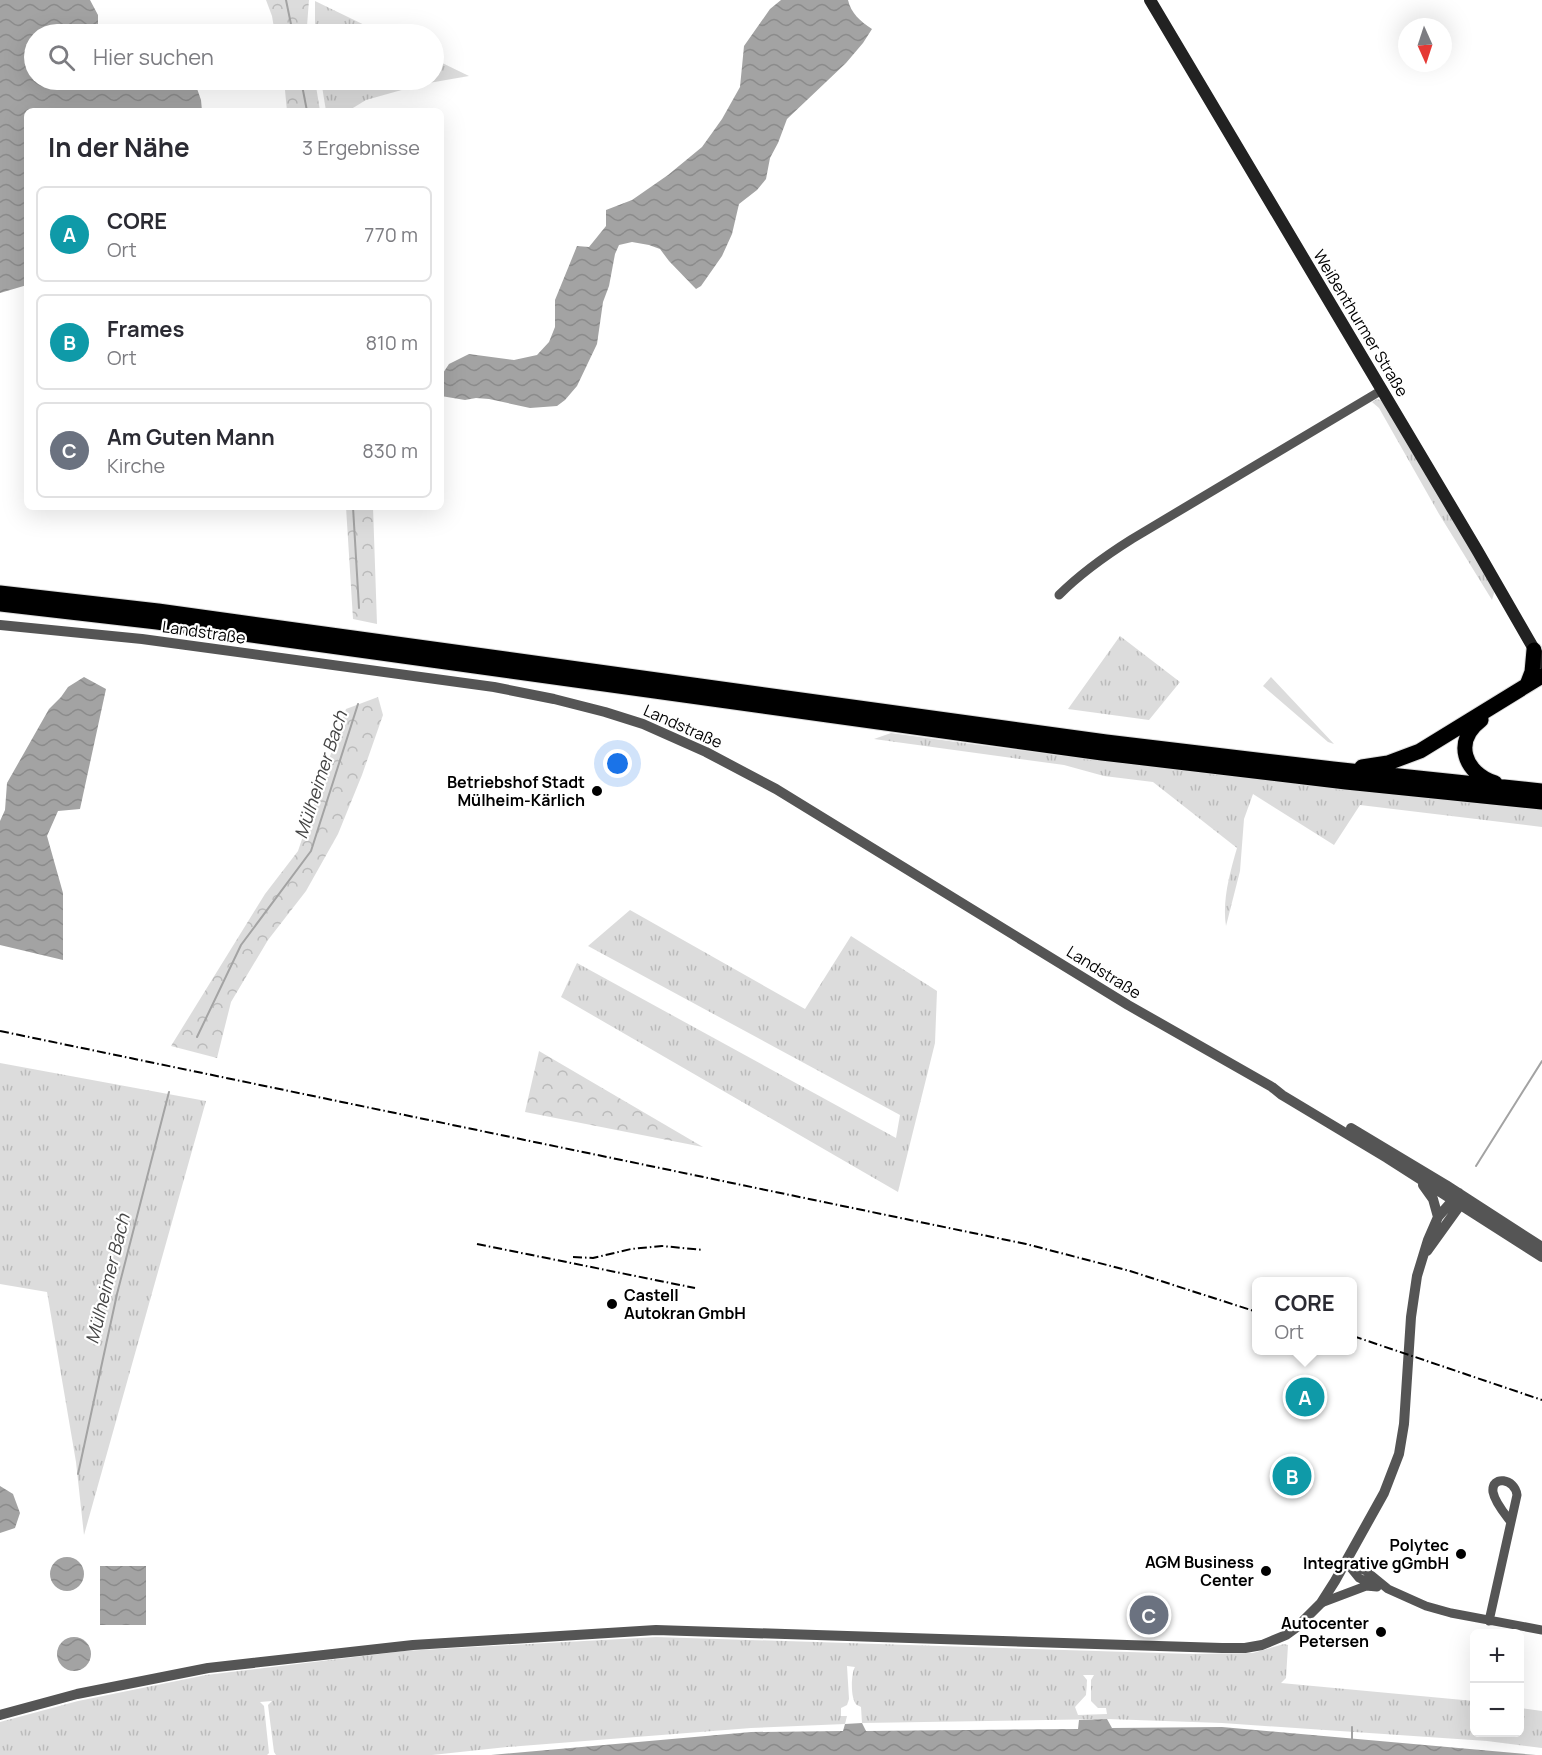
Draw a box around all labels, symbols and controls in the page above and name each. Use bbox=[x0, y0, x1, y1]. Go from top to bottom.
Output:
north arrow bbox=[1398, 18, 1452, 72]
search box bbox=[24, 24, 444, 90]
icon: search bbox=[45, 41, 78, 74]
text: Hier suchen bbox=[93, 42, 214, 72]
text: In der Nähe bbox=[48, 129, 190, 165]
text: 3 Ergebnisse bbox=[302, 134, 420, 161]
text: CORE bbox=[107, 206, 167, 236]
text: A bbox=[63, 221, 76, 248]
text: 770 m bbox=[364, 221, 418, 248]
text: Ort bbox=[107, 236, 137, 263]
street label: Weißenthurmer Straße bbox=[1308, 245, 1414, 401]
text: Frames bbox=[107, 314, 184, 344]
text: B bbox=[63, 329, 76, 356]
text: 810 m bbox=[365, 329, 418, 356]
text: Ort bbox=[107, 344, 137, 371]
text: Am Guten Mann bbox=[107, 422, 275, 452]
text: C bbox=[62, 437, 77, 464]
text: 830 m bbox=[362, 437, 418, 464]
text: Kirche bbox=[107, 452, 165, 479]
street label: Landstraße bbox=[161, 615, 247, 649]
street label: Landstraße bbox=[640, 699, 726, 753]
water label: Mülheimer Bach bbox=[288, 707, 352, 842]
your location bbox=[603, 749, 632, 778]
place label: Betriebshof Stadt Mülheim-Kärlich bbox=[447, 771, 585, 811]
marker: Betriebshof Stadt Mülheim-Kärlich bbox=[590, 784, 604, 798]
street label: Landstraße bbox=[1063, 940, 1145, 1004]
water label: Mülheimer Bach bbox=[79, 1210, 135, 1346]
popup bbox=[1252, 1277, 1357, 1355]
place label: Castell Autokran GmbH bbox=[624, 1284, 746, 1324]
text: CORE bbox=[1274, 1288, 1335, 1318]
marker: Castell Autokran GmbH bbox=[605, 1297, 619, 1311]
text: Ort bbox=[1274, 1318, 1304, 1345]
pin: A bbox=[1286, 1374, 1324, 1420]
pin: B bbox=[1272, 1454, 1312, 1498]
place label: Polytec Integrative gGmbH bbox=[1303, 1534, 1449, 1574]
marker: Polytec Integrative gGmbH bbox=[1454, 1547, 1468, 1561]
place label: AGM Business Center bbox=[1145, 1551, 1254, 1591]
marker: AGM Business Center bbox=[1259, 1564, 1273, 1578]
pin: C bbox=[1130, 1592, 1168, 1638]
place label: Autocenter Petersen bbox=[1281, 1612, 1369, 1652]
marker: Autocenter Petersen bbox=[1374, 1625, 1388, 1639]
map controls bbox=[1470, 1629, 1524, 1737]
button: + bbox=[1470, 1629, 1524, 1683]
button: − bbox=[1470, 1683, 1524, 1737]

